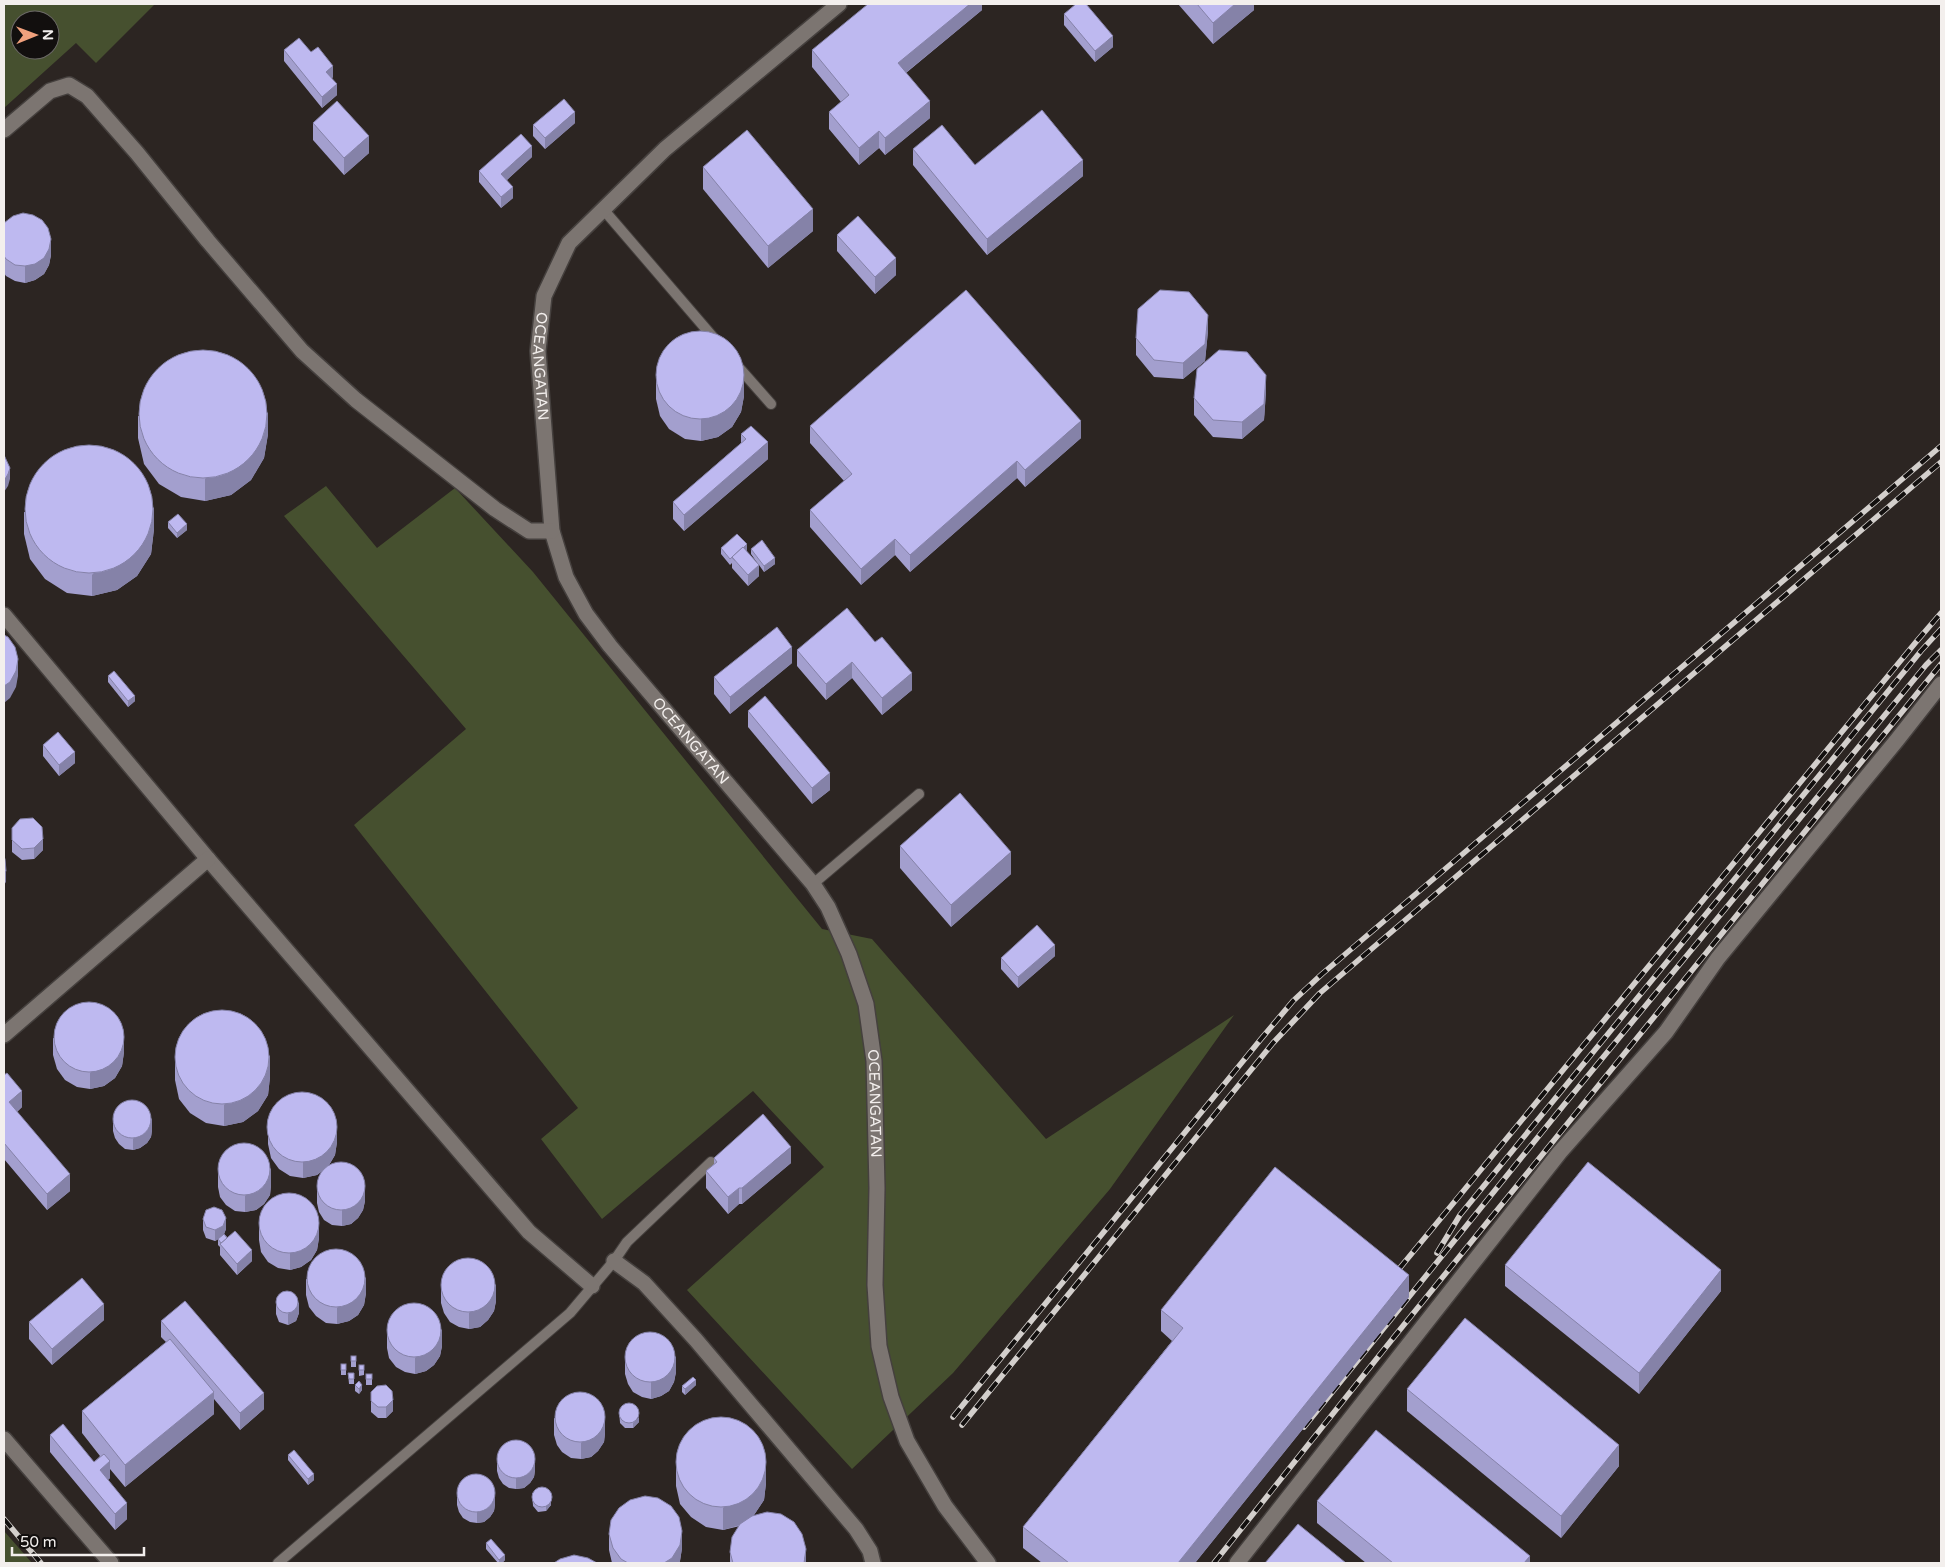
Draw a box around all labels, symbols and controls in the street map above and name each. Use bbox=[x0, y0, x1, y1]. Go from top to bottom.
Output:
north arrow bbox=[10, 10, 60, 60]
text: N bbox=[39, 29, 56, 41]
street label: OCEANGATAN bbox=[529, 311, 552, 421]
street label: OCEANGATAN bbox=[649, 694, 733, 788]
street label: OCEANGATAN bbox=[863, 1048, 885, 1158]
scale bar bbox=[12, 1524, 145, 1556]
text: 50 m bbox=[20, 1533, 57, 1551]

